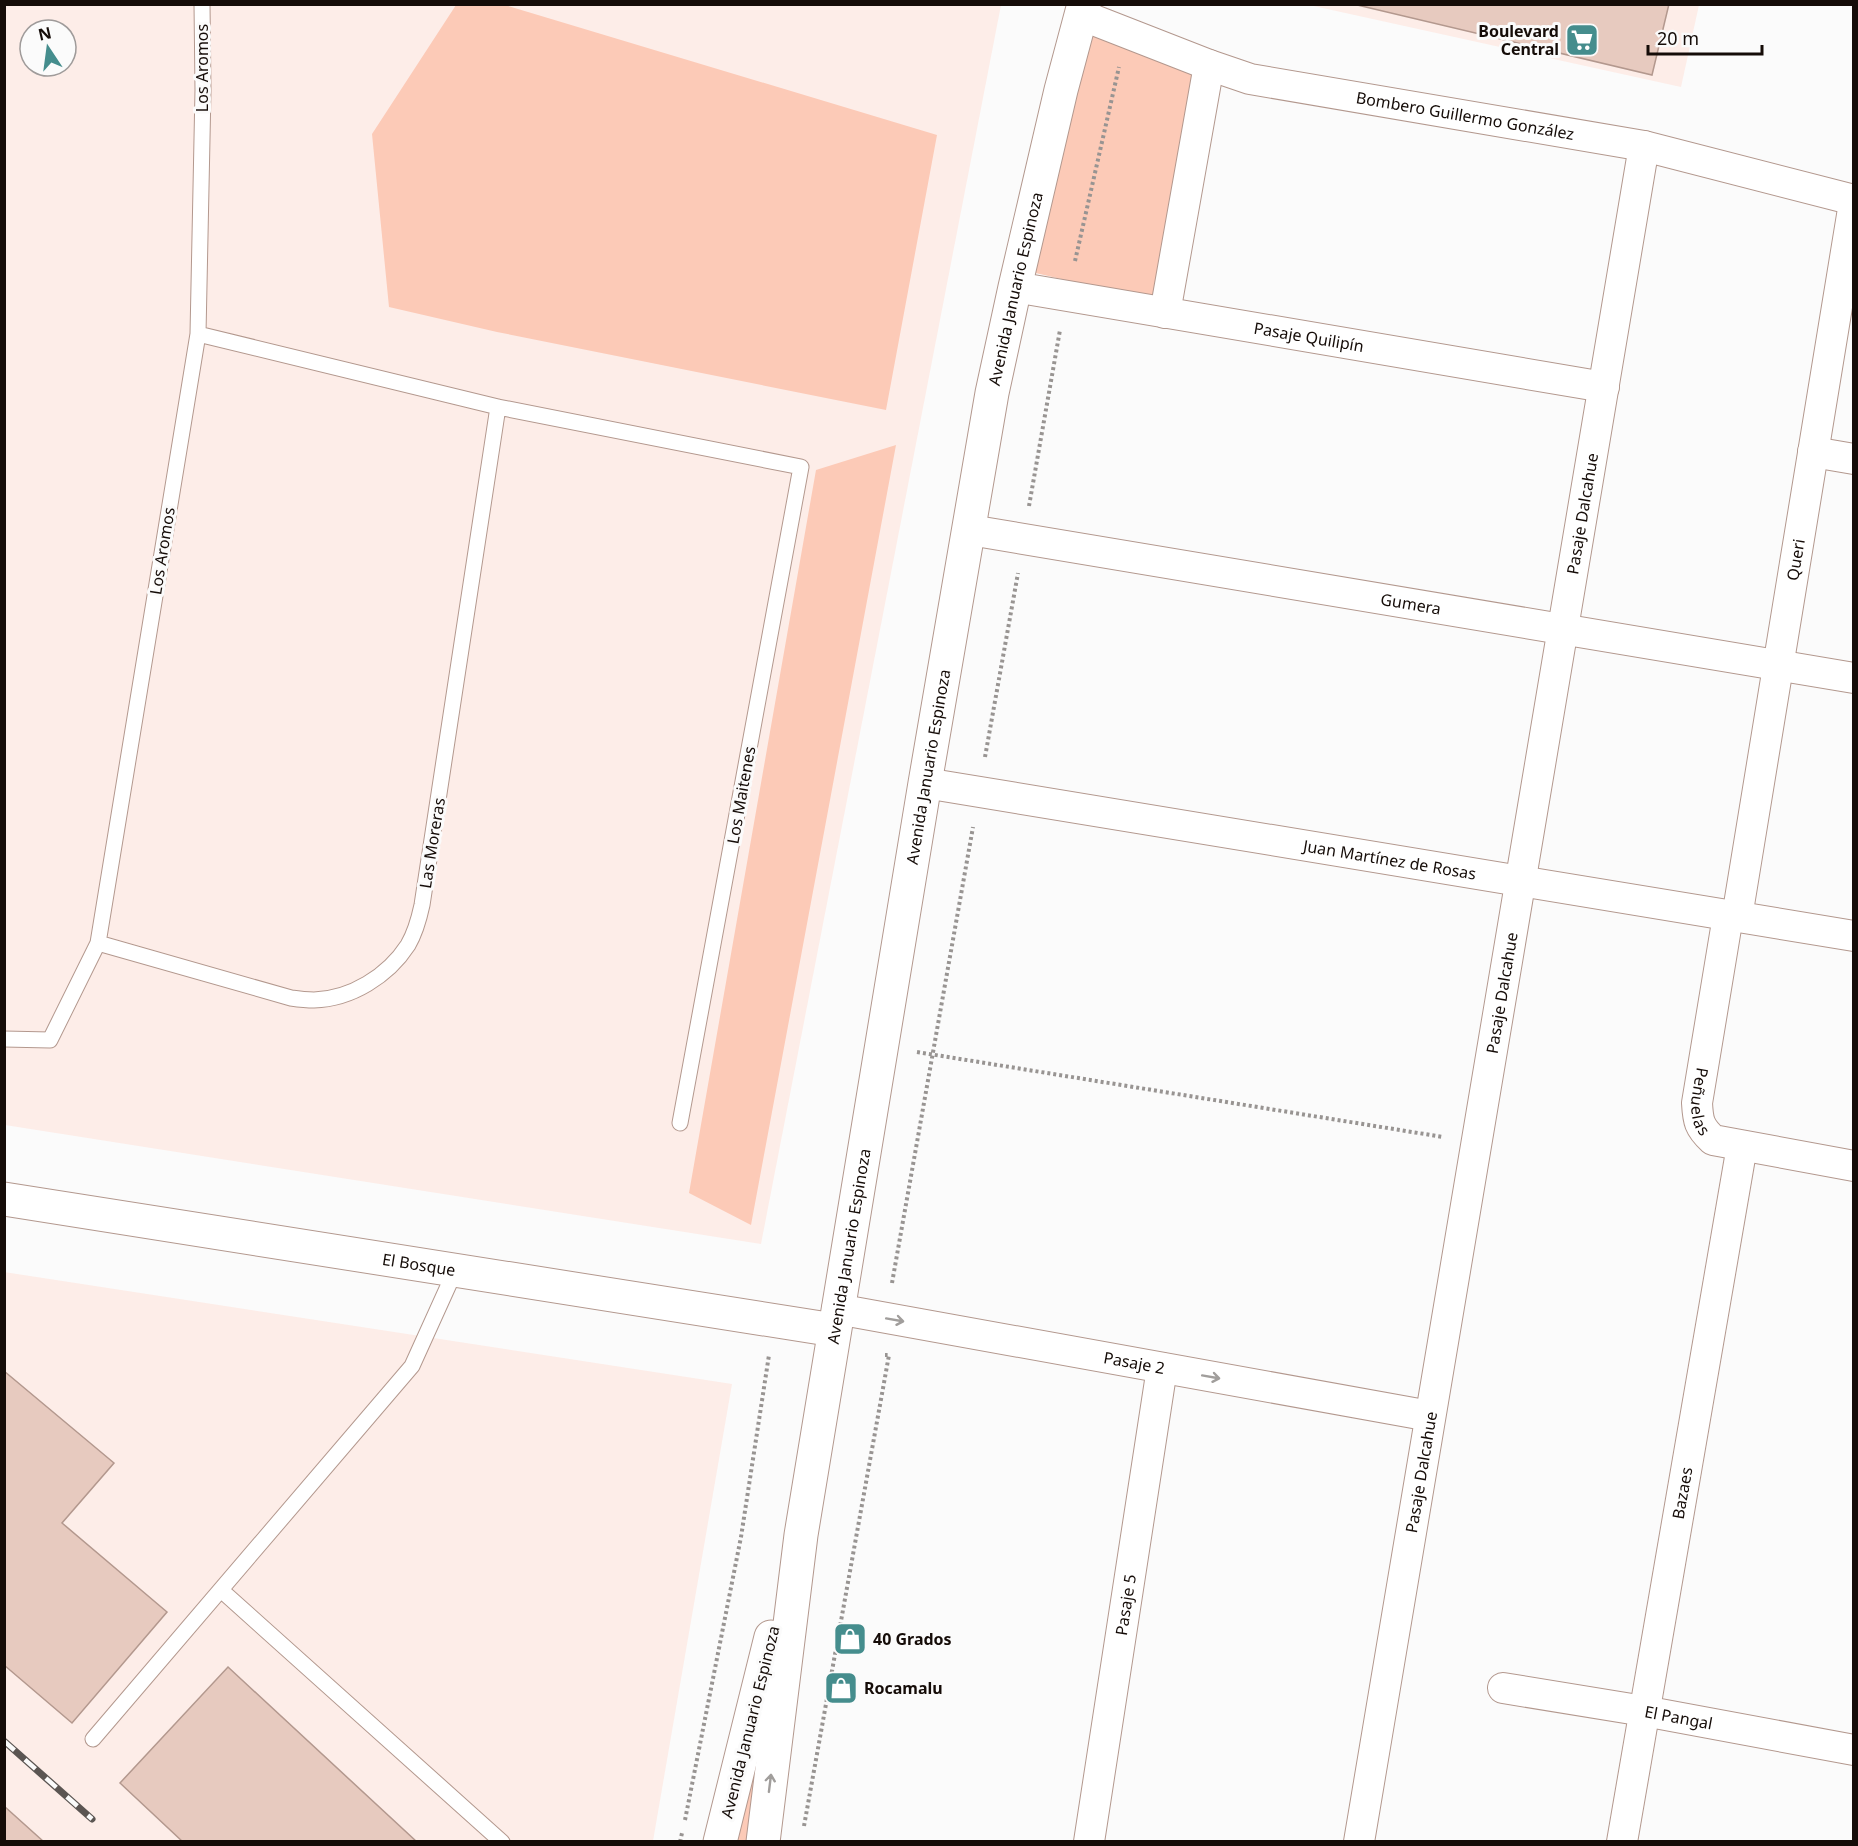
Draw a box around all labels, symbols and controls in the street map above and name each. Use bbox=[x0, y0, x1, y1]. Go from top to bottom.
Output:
north arrow bbox=[18, 18, 78, 78]
scale bar bbox=[1648, 18, 1762, 56]
place label: Boulevard Central bbox=[1478, 20, 1559, 60]
text: N bbox=[36, 21, 53, 46]
supermarket icon: Boulevard Central bbox=[1564, 22, 1600, 58]
street label: Los Aromos bbox=[191, 24, 213, 112]
text: 20 m bbox=[1657, 26, 1699, 50]
street label: Bombero Guillermo González bbox=[1354, 86, 1576, 145]
street label: Avenida Januario Espinoza bbox=[983, 190, 1048, 388]
street label: Pasaje Quilipín bbox=[1252, 317, 1366, 357]
street label: Pasaje Dalcahue bbox=[1561, 451, 1603, 576]
street label: Los Aromos bbox=[144, 506, 180, 596]
street label: Queri bbox=[1781, 537, 1810, 582]
street label: Gumera bbox=[1379, 588, 1443, 620]
street label: Avenida Januario Espinoza bbox=[901, 667, 955, 866]
street label: Los Maitenes bbox=[722, 744, 760, 846]
street label: Las Moreras bbox=[414, 796, 450, 890]
street label: Juan Martínez de Rosas bbox=[1300, 834, 1478, 885]
street label: Pasaje Dalcahue bbox=[1481, 930, 1523, 1055]
street label: Peñuelas bbox=[1686, 1066, 1715, 1140]
street label: Avenida Januario Espinoza bbox=[822, 1147, 876, 1346]
street label: El Bosque bbox=[381, 1248, 457, 1281]
one-way arrow bbox=[885, 1315, 904, 1326]
street label: Pasaje 2 bbox=[1102, 1346, 1167, 1379]
one-way arrow bbox=[1200, 1371, 1220, 1382]
street label: Pasaje Dalcahue bbox=[1400, 1410, 1442, 1535]
street label: Bazaes bbox=[1667, 1465, 1697, 1521]
street label: Pasaje 5 bbox=[1110, 1573, 1141, 1637]
shop icon: 40 Grados bbox=[832, 1621, 868, 1657]
street label: Avenida Januario Espinoza bbox=[715, 1624, 785, 1820]
place label: 40 Grados bbox=[873, 1628, 952, 1650]
shop icon: Rocamalu bbox=[823, 1670, 859, 1706]
place label: Rocamalu bbox=[864, 1677, 943, 1699]
street label: El Pangal bbox=[1643, 1700, 1714, 1735]
one-way arrow bbox=[765, 1774, 776, 1794]

